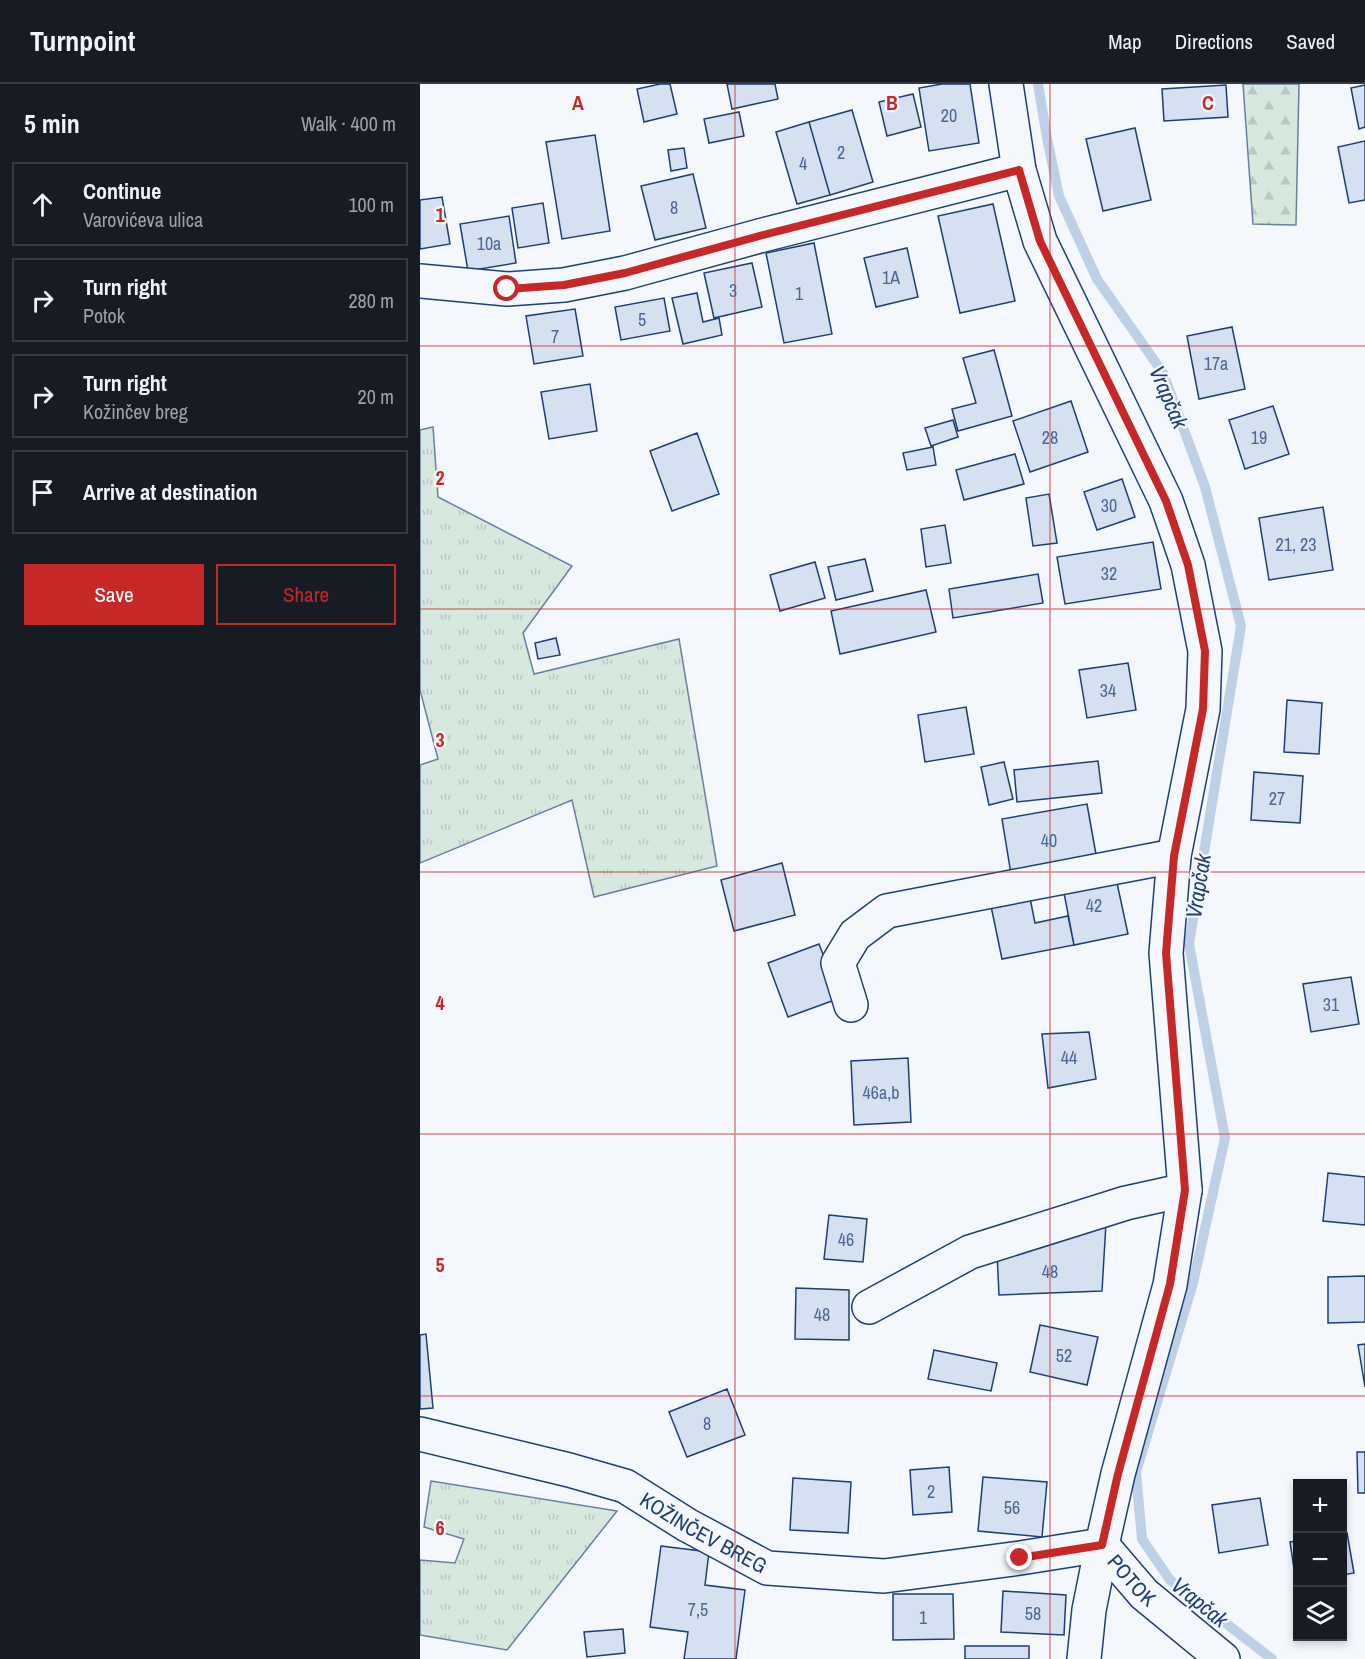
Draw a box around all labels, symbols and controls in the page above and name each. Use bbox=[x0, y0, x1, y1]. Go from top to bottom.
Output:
text: Turnpoint bbox=[30, 22, 135, 60]
text: Map bbox=[1108, 27, 1142, 56]
text: Directions bbox=[1175, 27, 1253, 56]
text: Saved bbox=[1286, 27, 1335, 56]
text: A bbox=[572, 89, 584, 116]
text: B bbox=[886, 89, 898, 116]
text: C bbox=[1202, 89, 1214, 116]
house number: 20 bbox=[941, 103, 957, 128]
text: 5 min bbox=[24, 106, 80, 141]
text: Walk · 400 m bbox=[301, 110, 396, 137]
house number: 2 bbox=[837, 140, 845, 165]
house number: 4 bbox=[799, 151, 807, 176]
text: Continue bbox=[83, 176, 161, 206]
icon: ahead bbox=[26, 188, 59, 221]
text: 100 m bbox=[348, 191, 394, 218]
house number: 8 bbox=[670, 195, 678, 220]
text: 1 bbox=[435, 201, 445, 228]
text: Varovićeva ulica bbox=[83, 206, 203, 233]
house number: 10a bbox=[477, 231, 501, 256]
house number: 1A bbox=[882, 265, 900, 290]
text: Turn right bbox=[83, 272, 167, 302]
route start bbox=[493, 275, 519, 301]
house number: 3 bbox=[729, 278, 737, 303]
house number: 1 bbox=[795, 281, 804, 306]
icon: right bbox=[26, 284, 59, 317]
text: 280 m bbox=[348, 287, 394, 314]
text: Potok bbox=[83, 302, 125, 329]
house number: 5 bbox=[638, 307, 646, 332]
house number: 7 bbox=[551, 324, 559, 349]
house number: 17a bbox=[1204, 351, 1228, 376]
water label: Vrapčak bbox=[1142, 361, 1196, 434]
text: Turn right bbox=[83, 368, 167, 398]
icon: right bbox=[26, 380, 59, 413]
text: 20 m bbox=[358, 383, 394, 410]
text: Kožinčev breg bbox=[83, 398, 188, 425]
house number: 28 bbox=[1042, 425, 1058, 450]
house number: 19 bbox=[1251, 425, 1267, 450]
text: 2 bbox=[435, 464, 445, 491]
icon: arrive bbox=[26, 476, 59, 509]
text: Arrive at destination bbox=[83, 477, 257, 507]
house number: 30 bbox=[1101, 493, 1117, 518]
house number: 21, 23 bbox=[1275, 532, 1317, 557]
house number: 32 bbox=[1101, 561, 1117, 586]
button: Save bbox=[24, 564, 204, 625]
button: Share bbox=[216, 564, 396, 625]
house number: 34 bbox=[1100, 678, 1116, 703]
text: 3 bbox=[435, 726, 445, 753]
house number: 27 bbox=[1269, 786, 1285, 811]
house number: 40 bbox=[1041, 828, 1057, 853]
water label: Vrapčak bbox=[1178, 850, 1218, 921]
house number: 42 bbox=[1086, 893, 1102, 918]
text: 4 bbox=[435, 989, 445, 1016]
house number: 31 bbox=[1323, 992, 1340, 1017]
house number: 44 bbox=[1061, 1045, 1077, 1070]
house number: 46a,b bbox=[863, 1080, 899, 1105]
house number: 46 bbox=[838, 1227, 854, 1252]
text: 5 bbox=[435, 1251, 445, 1278]
house number: 48 bbox=[1042, 1259, 1058, 1284]
house number: 48 bbox=[814, 1302, 830, 1327]
house number: 52 bbox=[1056, 1343, 1072, 1368]
house number: 8 bbox=[703, 1411, 711, 1436]
house number: 2 bbox=[927, 1479, 935, 1504]
map controls bbox=[1293, 1479, 1347, 1641]
button: + bbox=[1293, 1479, 1347, 1533]
street label: KOŽINČEV BREG bbox=[635, 1485, 772, 1580]
house number: 56 bbox=[1004, 1495, 1020, 1520]
text: 6 bbox=[435, 1514, 445, 1541]
button: − bbox=[1293, 1533, 1347, 1587]
route end bbox=[1006, 1544, 1032, 1570]
street label: POTOK bbox=[1101, 1548, 1162, 1613]
water label: Vrapčak bbox=[1165, 1570, 1236, 1635]
button: layers bbox=[1293, 1587, 1347, 1641]
house number: 7,5 bbox=[688, 1597, 708, 1622]
house number: 58 bbox=[1025, 1601, 1041, 1626]
house number: 1 bbox=[919, 1605, 928, 1630]

